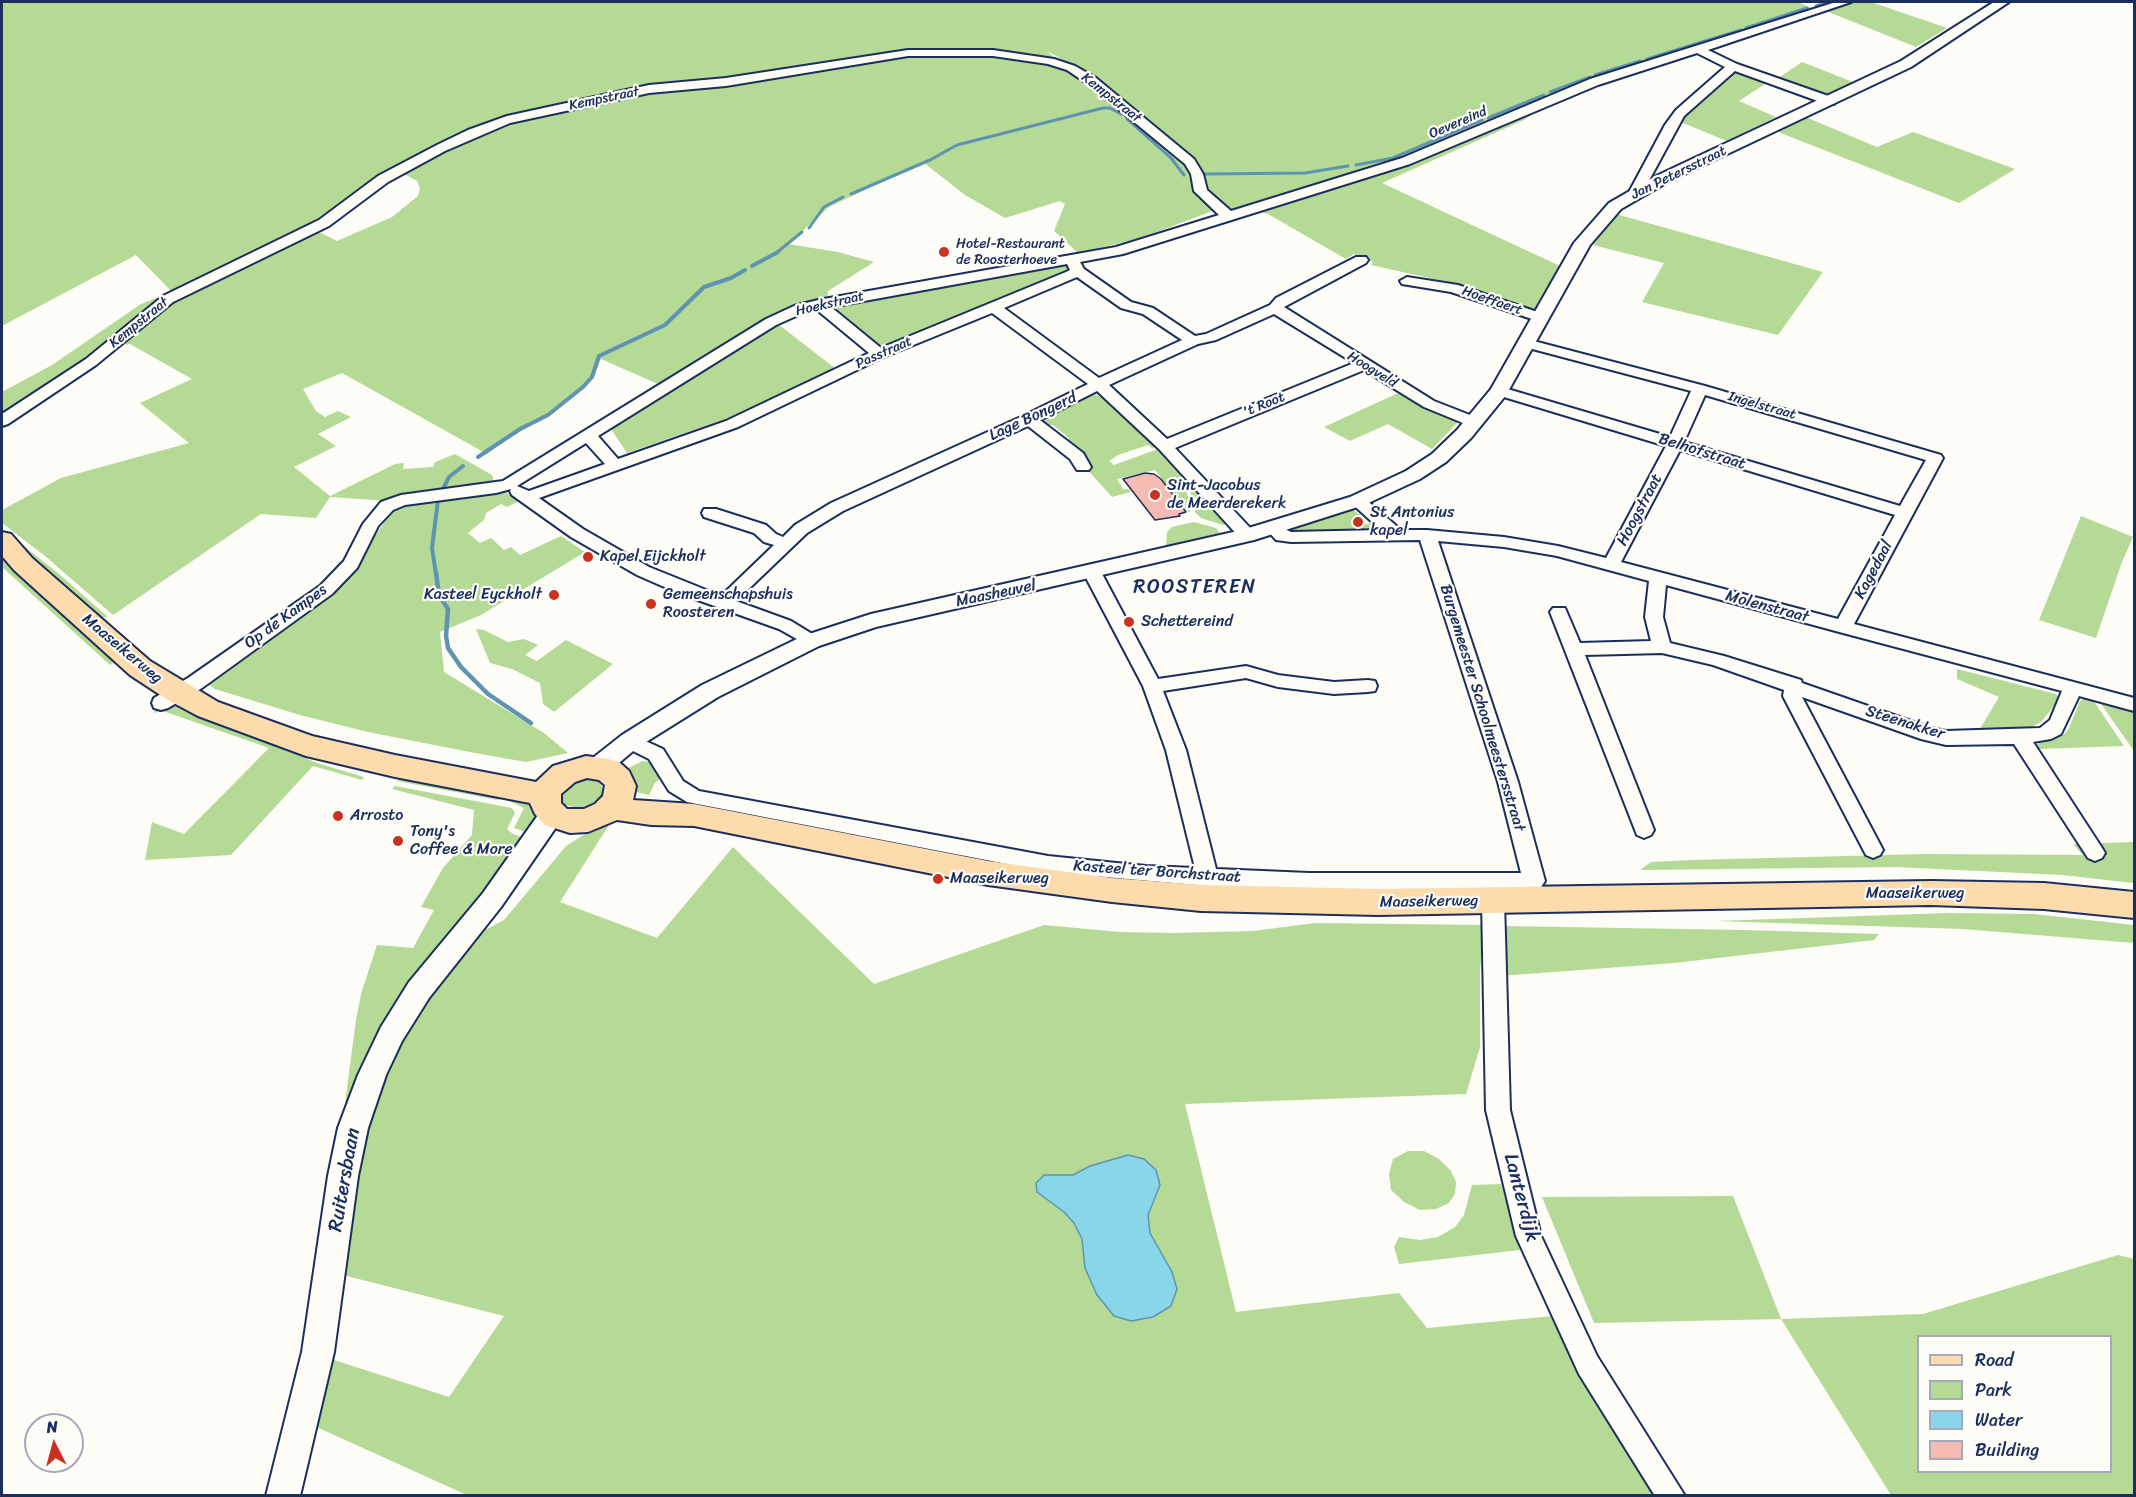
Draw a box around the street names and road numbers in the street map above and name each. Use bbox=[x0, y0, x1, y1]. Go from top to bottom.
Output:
street label: Kempstraat bbox=[1078, 69, 1144, 127]
street label: Kempstraat bbox=[567, 83, 641, 115]
street label: Oevereind bbox=[1427, 103, 1489, 143]
street label: Jan Petersstraat bbox=[1629, 143, 1729, 203]
street label: Hoeffaert bbox=[1460, 283, 1524, 319]
street label: Hoekstraat bbox=[794, 288, 866, 320]
street label: Kempstraat bbox=[106, 294, 172, 352]
street label: Passtraat bbox=[853, 333, 915, 373]
street label: Hoogveld bbox=[1344, 348, 1400, 392]
street label: Lage Bongerd bbox=[986, 388, 1080, 446]
street label: Ingelstraat bbox=[1726, 388, 1798, 424]
street label: 't Root bbox=[1241, 389, 1287, 421]
street label: Belhofstraat bbox=[1656, 430, 1748, 474]
street label: Hoogstraat bbox=[1613, 471, 1667, 549]
street label: Kagedaal bbox=[1851, 538, 1897, 602]
street label: Maasheuvel bbox=[954, 576, 1038, 612]
street label: Op de Kampes bbox=[241, 581, 331, 653]
street label: Burgemeester Schoolmeestersstraat bbox=[1435, 582, 1529, 834]
street label: Molenstraat bbox=[1723, 587, 1811, 627]
street label: Maaseikerweg bbox=[78, 610, 166, 688]
street label: Steenakker bbox=[1863, 702, 1947, 744]
street label: Kasteel ter Borchstraat bbox=[1073, 857, 1241, 887]
street label: Maaseikerweg bbox=[1866, 884, 1964, 904]
street label: Maaseikerweg bbox=[1379, 892, 1479, 912]
street label: Ruitersbaan bbox=[324, 1126, 366, 1234]
street label: Lanterdijk bbox=[1498, 1151, 1544, 1245]

